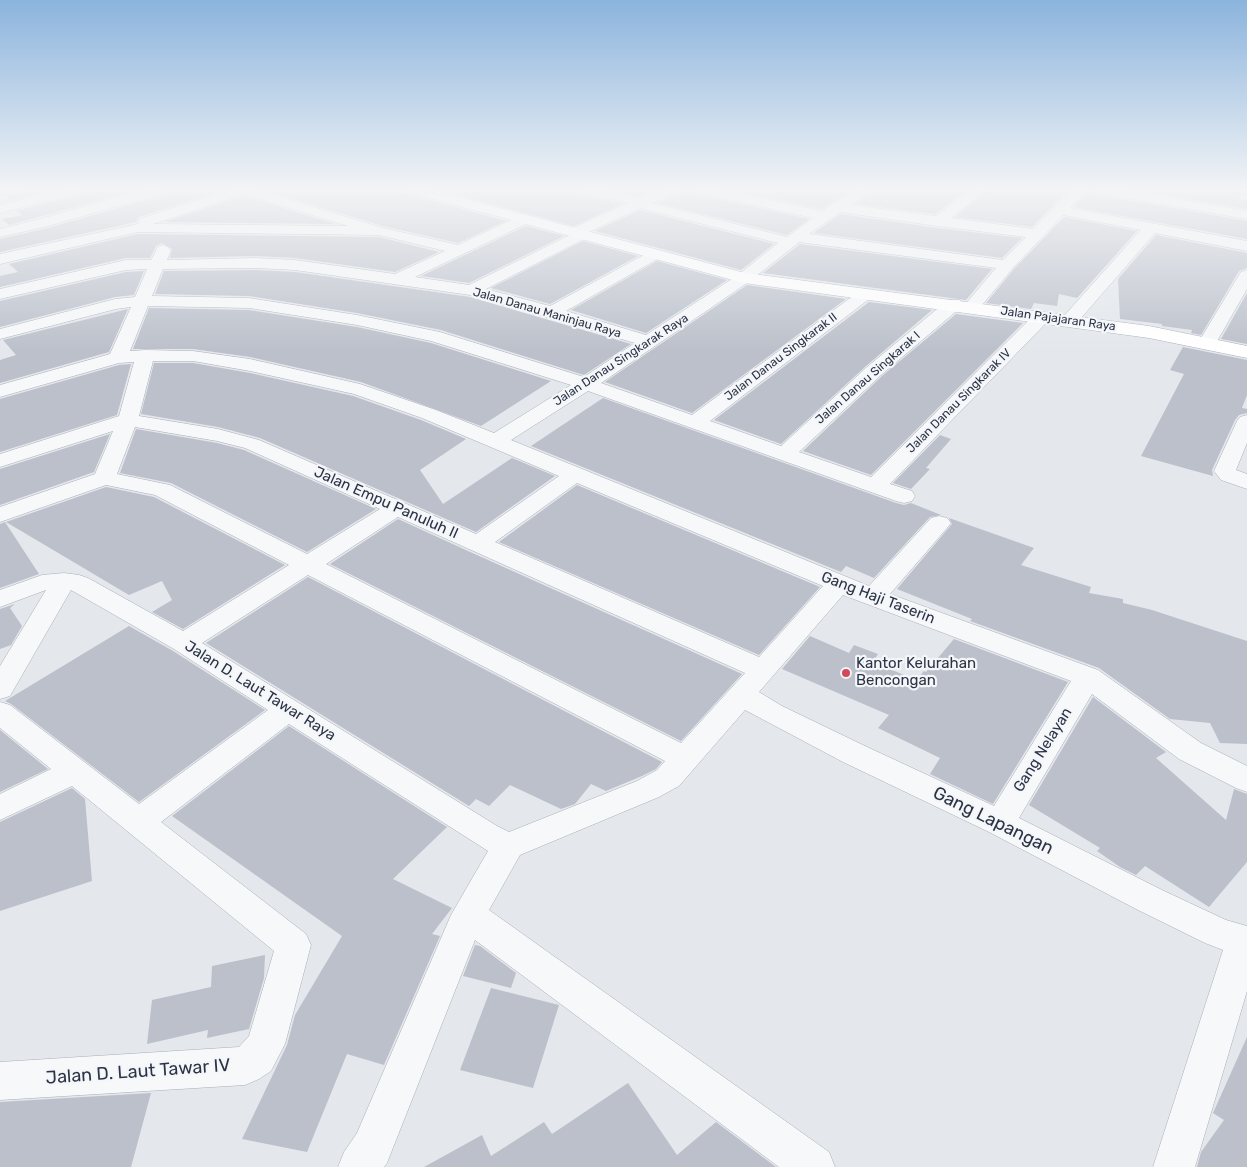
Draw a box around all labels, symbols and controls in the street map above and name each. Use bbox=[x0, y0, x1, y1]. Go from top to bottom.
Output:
street label: Jalan Danau Maninjau Raya bbox=[471, 285, 623, 341]
street label: Jalan Pajajaran Raya bbox=[999, 304, 1117, 334]
street label: Jalan Danau Singkarak II bbox=[722, 310, 840, 404]
street label: Jalan Danau Singkarak Raya bbox=[551, 311, 691, 409]
street label: Jalan Danau Singkarak I bbox=[813, 329, 923, 427]
street label: Jalan Danau Singkarak IV bbox=[904, 346, 1014, 456]
street label: Jalan Empu Panuluh II bbox=[311, 463, 461, 543]
street label: Gang Haji Taserin bbox=[819, 568, 937, 628]
street label: Jalan D. Laut Tawar Raya bbox=[181, 637, 339, 745]
place label: Kantor Kelurahan Bencongan bbox=[856, 655, 976, 690]
marker: Kantor Kelurahan Bencongan bbox=[840, 667, 852, 679]
street label: Gang Nelayan bbox=[1010, 704, 1076, 796]
street label: Gang Lapangan bbox=[929, 782, 1057, 860]
street label: Jalan D. Laut Tawar IV bbox=[45, 1055, 231, 1089]

